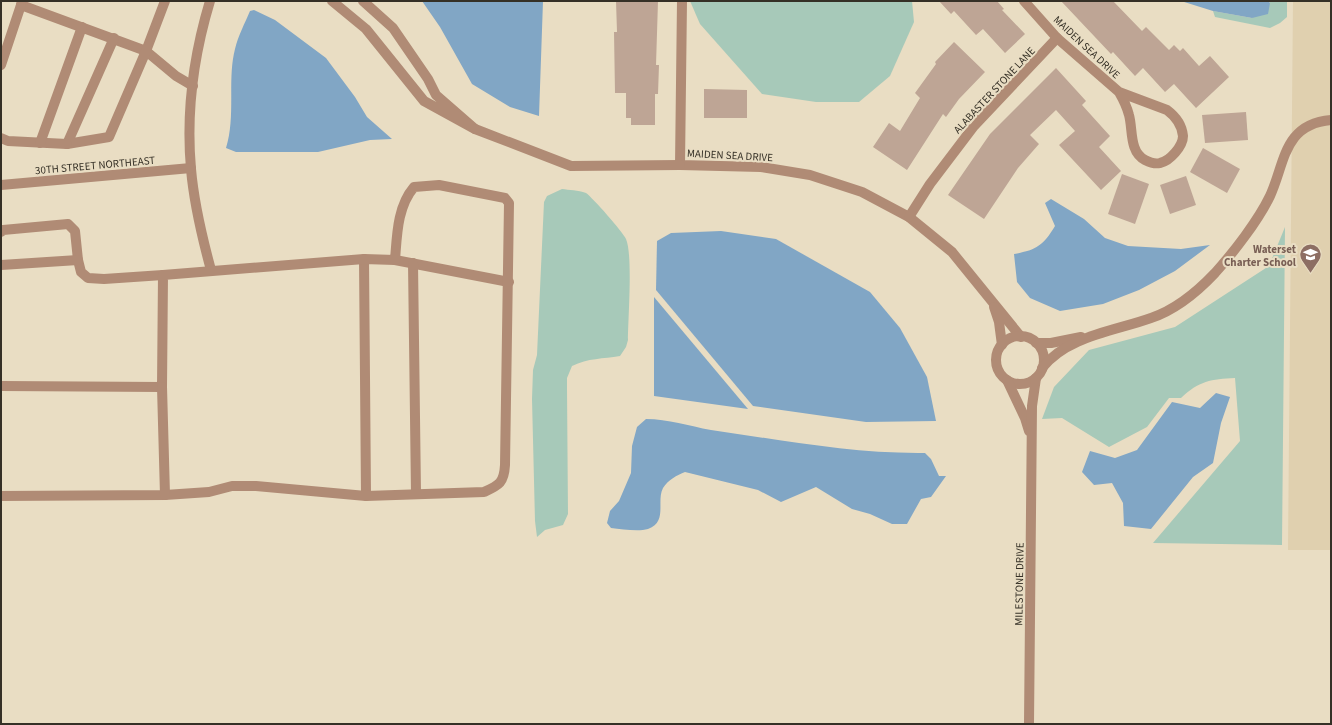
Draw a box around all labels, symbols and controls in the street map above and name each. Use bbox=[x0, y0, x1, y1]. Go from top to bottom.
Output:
street label: MAIDEN SEA DRIVE bbox=[1050, 13, 1123, 82]
street label: ALABASTER STONE LANE bbox=[950, 44, 1039, 137]
street label: MAIDEN SEA DRIVE bbox=[687, 146, 773, 165]
street label: 30TH STREET NORTHEAST bbox=[34, 153, 156, 178]
place label: Waterset Charter School bbox=[1224, 242, 1297, 270]
school or university icon: Waterset Charter School bbox=[1298, 242, 1324, 275]
street label: MILESTONE DRIVE bbox=[1011, 542, 1028, 626]

